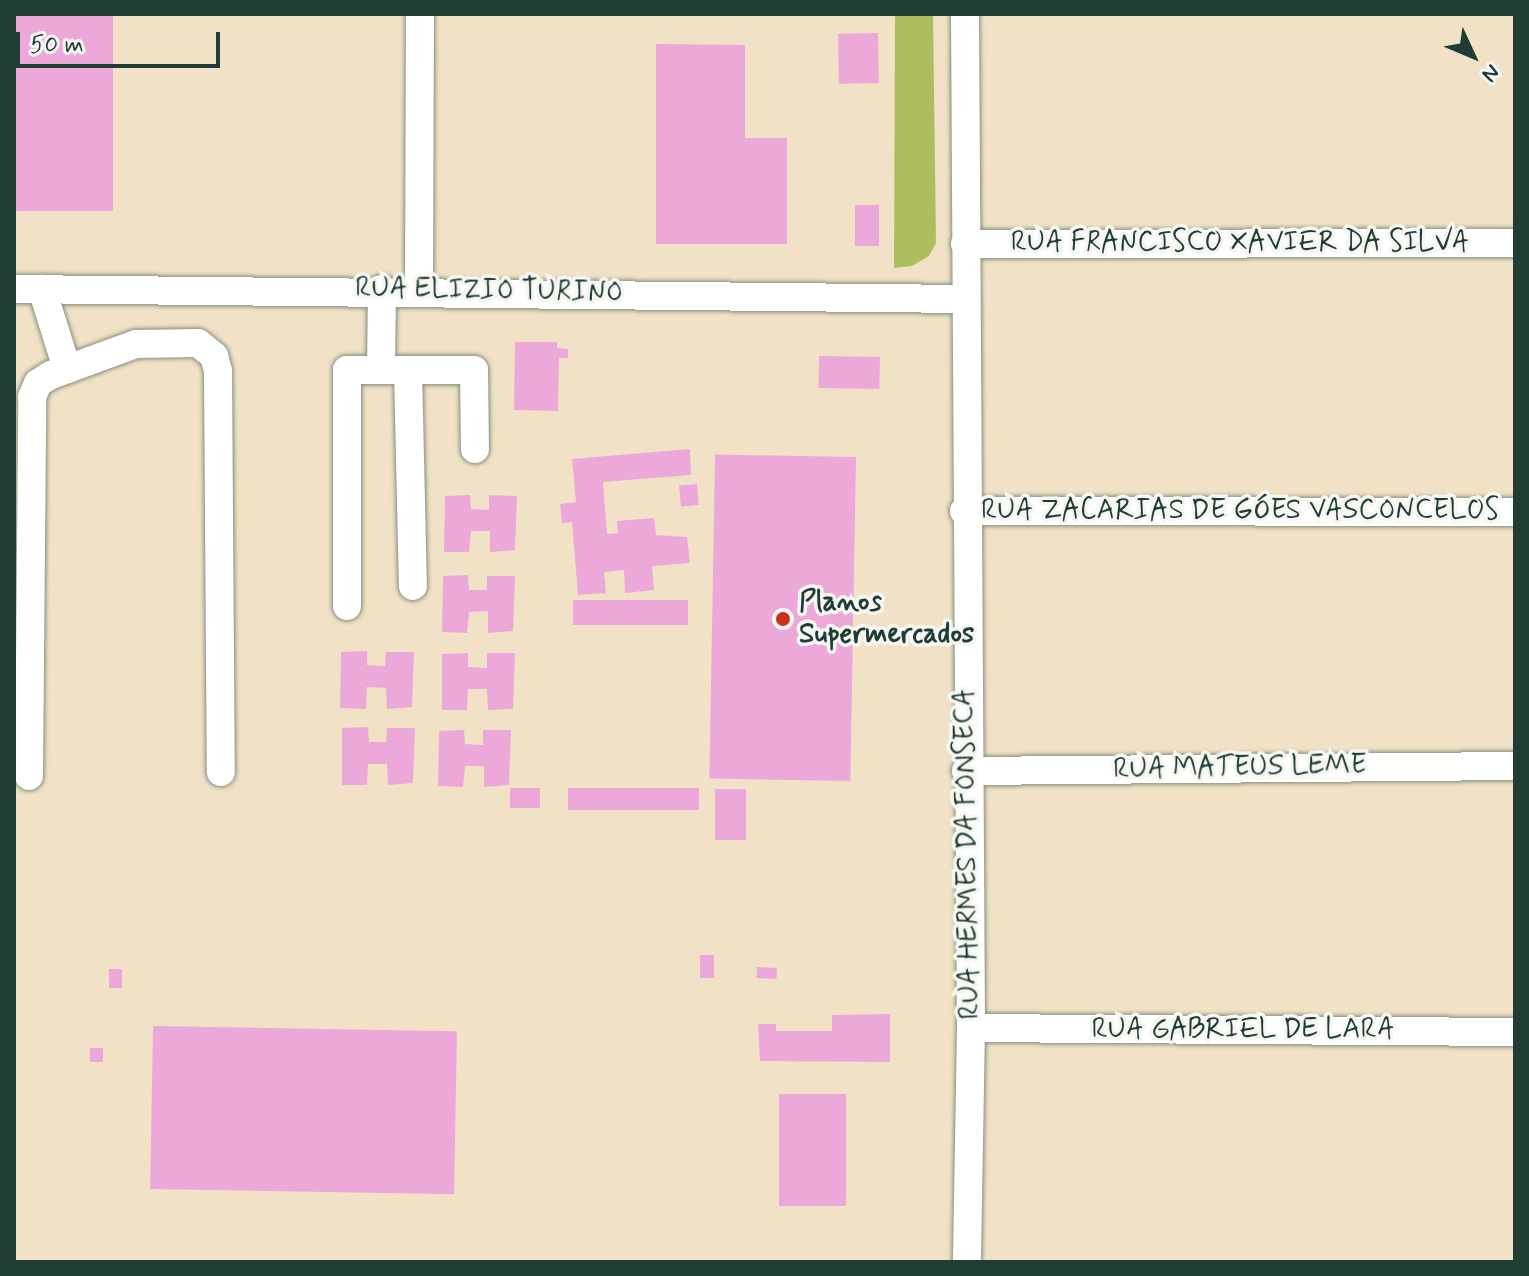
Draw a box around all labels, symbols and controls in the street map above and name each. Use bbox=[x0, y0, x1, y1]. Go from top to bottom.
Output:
scale bar bbox=[20, 16, 224, 66]
north arrow bbox=[1433, 16, 1513, 96]
text: 50 m bbox=[30, 30, 84, 61]
text: N bbox=[1475, 58, 1505, 88]
street label: RUA FRANCISCO XAVIER DA SILVA bbox=[1011, 226, 1469, 260]
street label: RUA ELIZIO TURINO bbox=[357, 272, 621, 310]
street label: RUA ZACARIAS DE GÓES VASCONCELOS bbox=[986, 494, 1494, 528]
place label: Planos Supermercados bbox=[799, 586, 974, 652]
marker: Planos Supermercados bbox=[774, 610, 792, 628]
street label: RUA HERMES DA FONSECA bbox=[948, 680, 988, 1028]
street label: RUA MATEUS LEME bbox=[1110, 749, 1370, 787]
street label: RUA GABRIEL DE LARA bbox=[1092, 1013, 1394, 1047]

